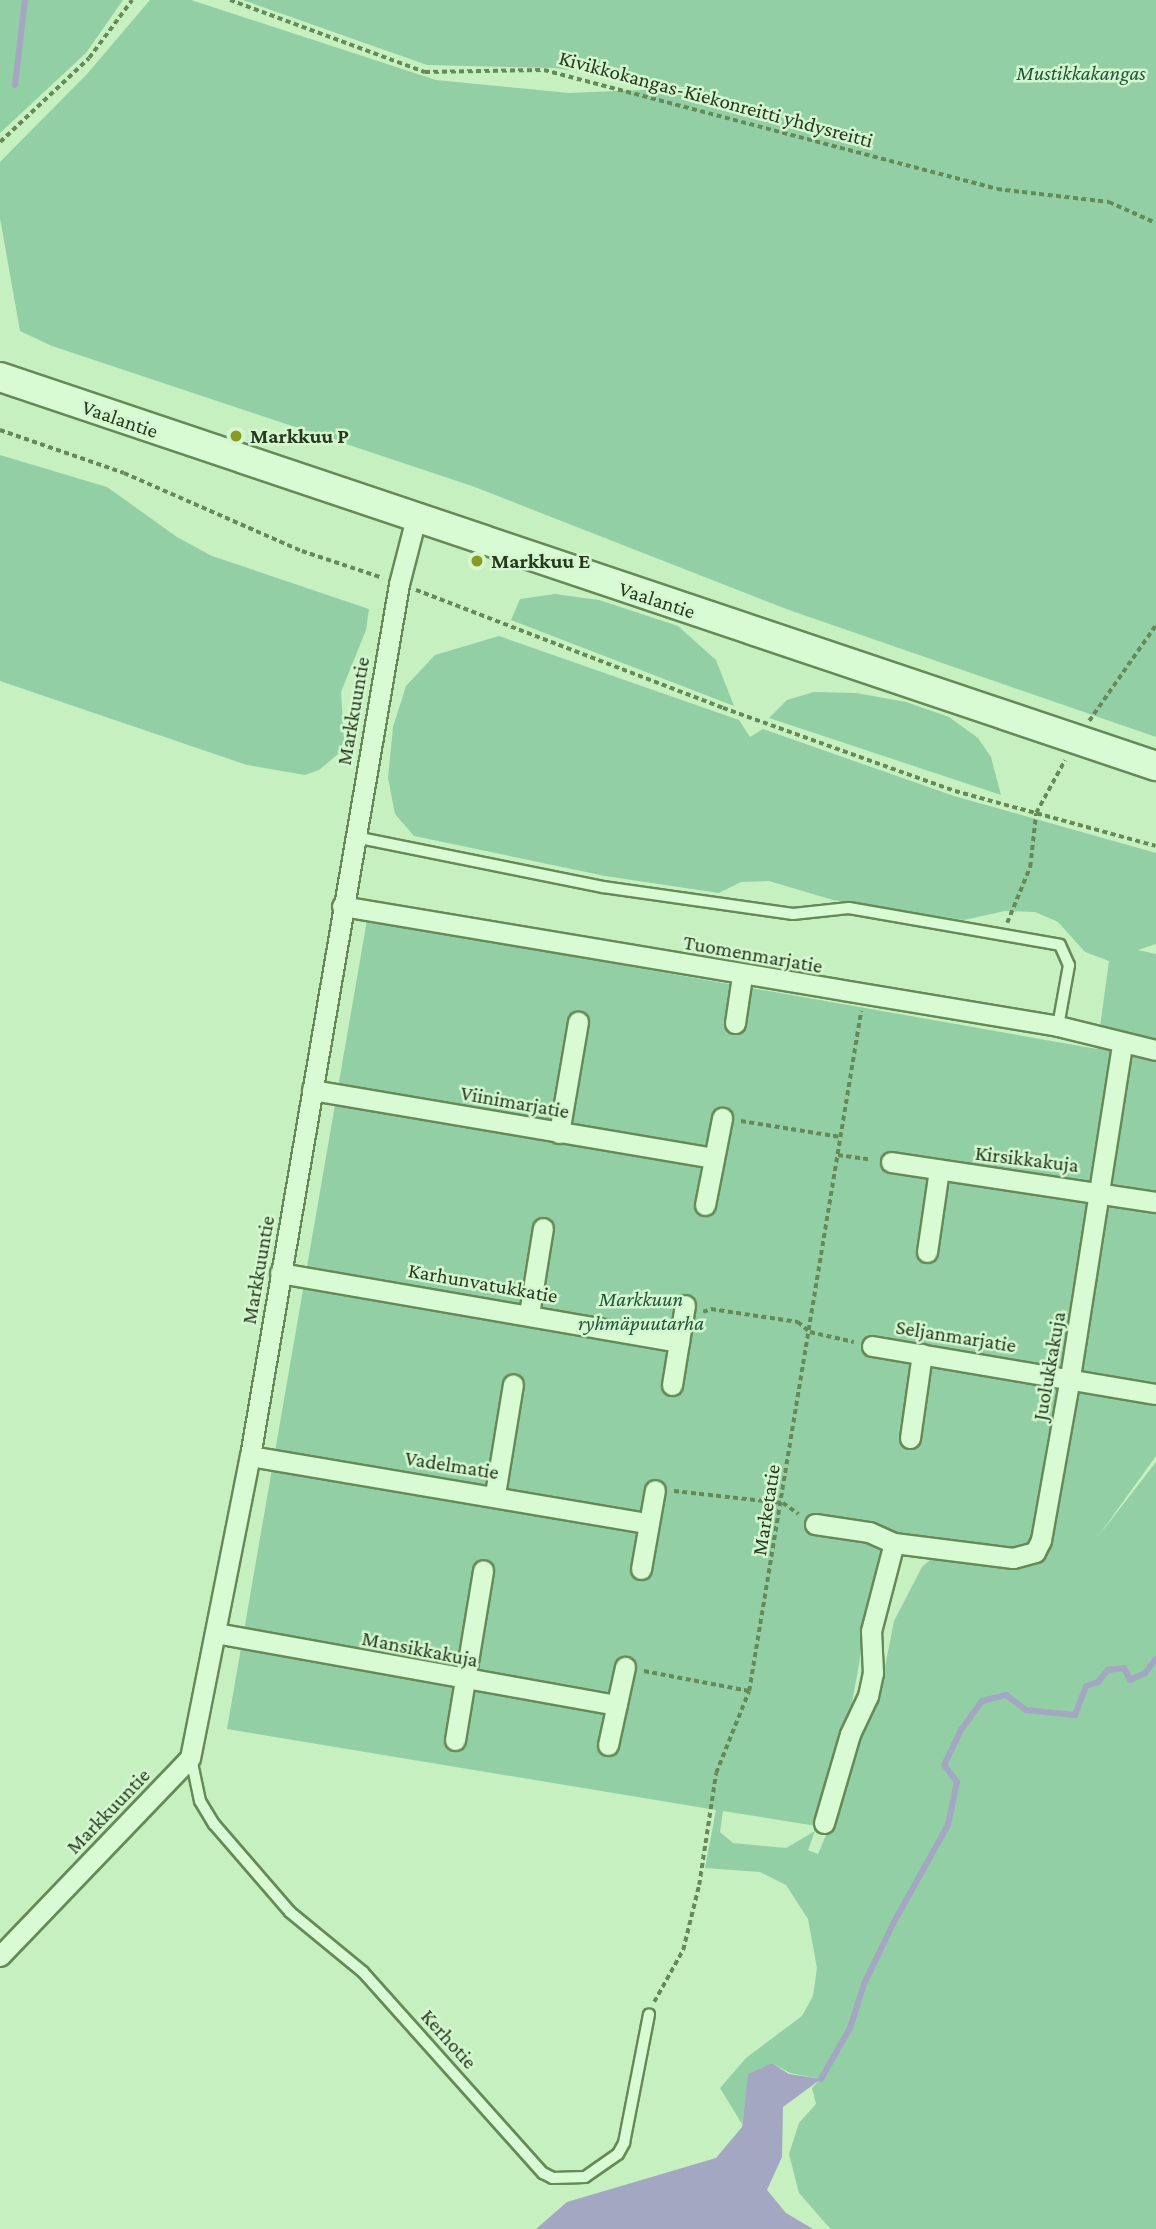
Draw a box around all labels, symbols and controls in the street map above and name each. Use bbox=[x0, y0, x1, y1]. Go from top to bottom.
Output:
street label: Kivikkokangas-Kiekonreitti yhdysreitti bbox=[556, 45, 876, 153]
park label: Mustikkakangas bbox=[1016, 60, 1146, 86]
street label: Vaalantie bbox=[79, 394, 161, 444]
place label: Markkuu P bbox=[250, 423, 349, 449]
marker: Markkuu P bbox=[228, 428, 244, 444]
place label: Markkuu E bbox=[491, 548, 590, 574]
marker: Markkuu E bbox=[469, 553, 485, 569]
street label: Vaalantie bbox=[616, 576, 698, 624]
street label: Markkuuntie bbox=[331, 655, 375, 767]
street label: Tuomenmarjatie bbox=[681, 929, 825, 979]
street label: Viinimarjatie bbox=[459, 1080, 571, 1124]
street label: Kirsikkakuja bbox=[974, 1140, 1080, 1178]
street label: Markkuuntie bbox=[236, 1214, 280, 1326]
street label: Karhunvatukkatie bbox=[406, 1257, 560, 1309]
park label: Markkuun ryhmäpuutarha bbox=[578, 1286, 704, 1336]
street label: Juolukkakuja bbox=[1027, 1310, 1071, 1422]
street label: Seljanmarjatie bbox=[894, 1314, 1018, 1358]
street label: Vadelmatie bbox=[403, 1445, 501, 1485]
street label: Marketatie bbox=[746, 1463, 786, 1557]
street label: Mansikkakuja bbox=[360, 1625, 480, 1673]
street label: Markkuuntie bbox=[61, 1763, 155, 1859]
street label: Kerhotie bbox=[416, 2004, 482, 2074]

